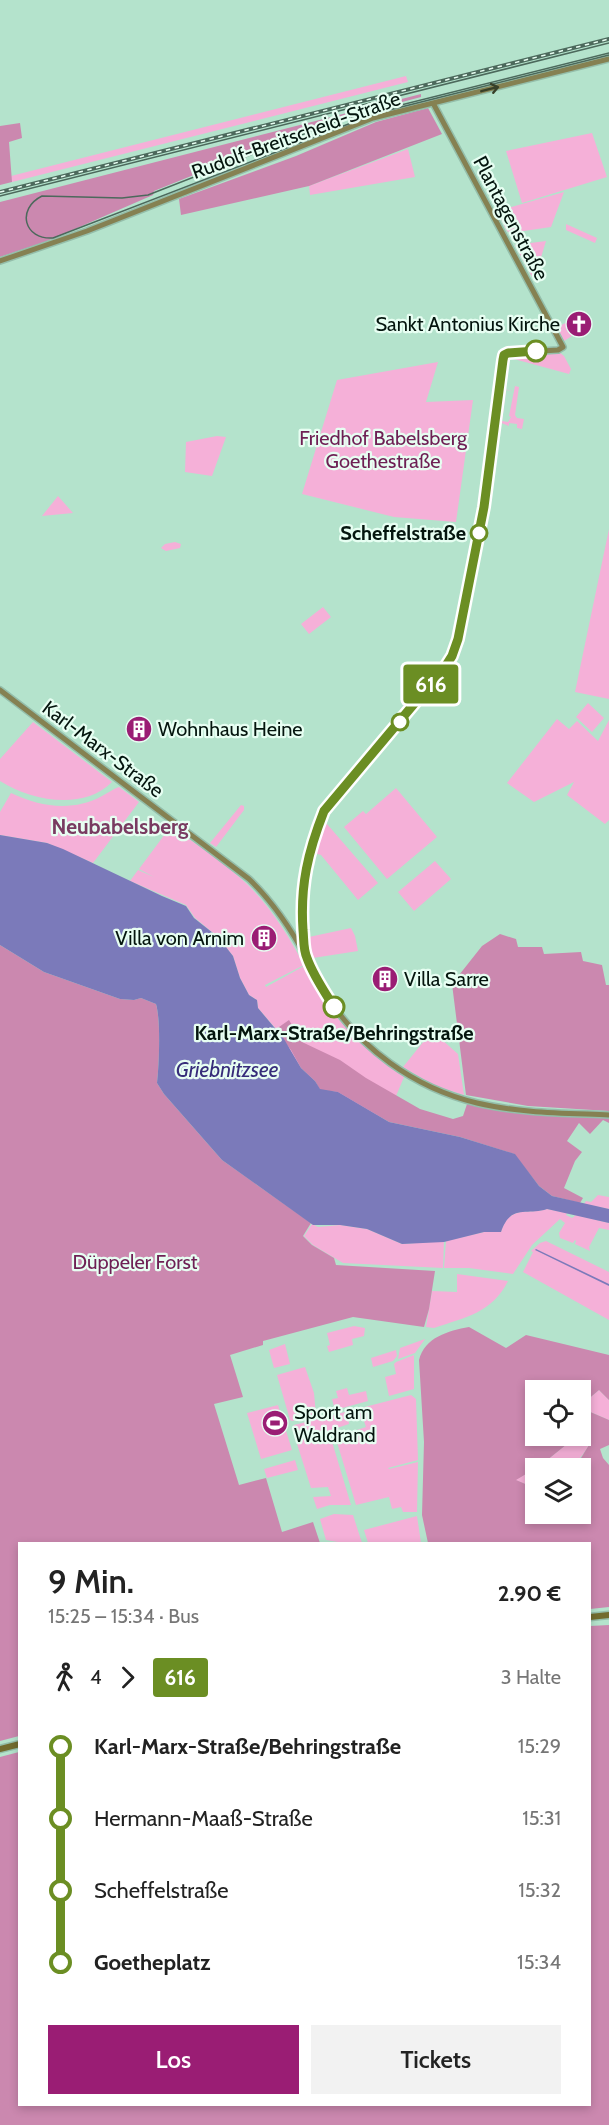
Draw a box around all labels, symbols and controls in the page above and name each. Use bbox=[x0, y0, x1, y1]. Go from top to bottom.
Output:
one-way arrow bbox=[480, 82, 499, 94]
street label: Rudolf-Breitscheid-Straße bbox=[188, 86, 404, 184]
street label: Plantagenstraße bbox=[468, 152, 554, 284]
church icon: Sankt Antonius Kirche bbox=[564, 309, 594, 339]
place label: Sankt Antonius Kirche bbox=[375, 312, 560, 336]
unlabelled marker bbox=[525, 340, 547, 362]
park label: Friedhof Babelsberg Goethestraße bbox=[299, 426, 468, 473]
place label: Scheffelstraße bbox=[340, 521, 466, 545]
marker: Scheffelstraße bbox=[470, 524, 488, 542]
line badge: 616 bbox=[396, 664, 466, 704]
text: 616 bbox=[415, 672, 447, 697]
street label: Karl-Marx-Straße bbox=[38, 696, 168, 802]
unlabelled marker bbox=[391, 713, 409, 731]
building icon: Wohnhaus Heine bbox=[124, 714, 154, 744]
place label: Wohnhaus Heine bbox=[158, 717, 303, 741]
district label: Neubabelsberg bbox=[52, 814, 189, 839]
building icon: Villa von Arnim bbox=[249, 923, 279, 953]
place label: Villa von Arnim bbox=[115, 926, 244, 950]
building icon: Villa Sarre bbox=[370, 964, 400, 994]
place label: Villa Sarre bbox=[404, 967, 489, 991]
marker: Karl-Marx-Straße/Behringstraße bbox=[323, 996, 345, 1018]
place label: Karl-Marx-Straße/Behringstraße bbox=[194, 1021, 474, 1045]
water label: Griebnitzsee bbox=[176, 1057, 279, 1082]
park label: Düppeler Forst bbox=[72, 1250, 198, 1274]
map controls bbox=[525, 1380, 591, 1524]
button: locate bbox=[525, 1380, 591, 1446]
place label: Sport am Waldrand bbox=[294, 1400, 376, 1447]
sports icon: Sport am Waldrand bbox=[260, 1408, 290, 1438]
button: layers bbox=[525, 1458, 591, 1524]
text: 9 Min. bbox=[48, 1561, 134, 1601]
text: 2.90 € bbox=[498, 1580, 561, 1607]
text: 15:25 – 15:34 · Bus bbox=[48, 1604, 199, 1628]
icon: walk bbox=[48, 1661, 81, 1694]
icon: forward bbox=[111, 1661, 144, 1694]
text: 4 bbox=[90, 1665, 102, 1689]
text: 616 bbox=[165, 1665, 196, 1690]
text: 3 Halte bbox=[501, 1665, 561, 1689]
text: Karl-Marx-Straße/Behringstraße bbox=[94, 1733, 401, 1760]
text: 15:29 bbox=[518, 1734, 561, 1758]
text: Hermann-Maaß-Straße bbox=[94, 1805, 313, 1832]
text: 15:31 bbox=[522, 1806, 561, 1830]
text: Scheffelstraße bbox=[94, 1877, 229, 1904]
text: 15:32 bbox=[518, 1878, 561, 1902]
text: Goetheplatz bbox=[94, 1949, 211, 1976]
text: 15:34 bbox=[517, 1950, 561, 1974]
button: Los bbox=[48, 2025, 299, 2094]
button: Tickets bbox=[311, 2025, 561, 2094]

